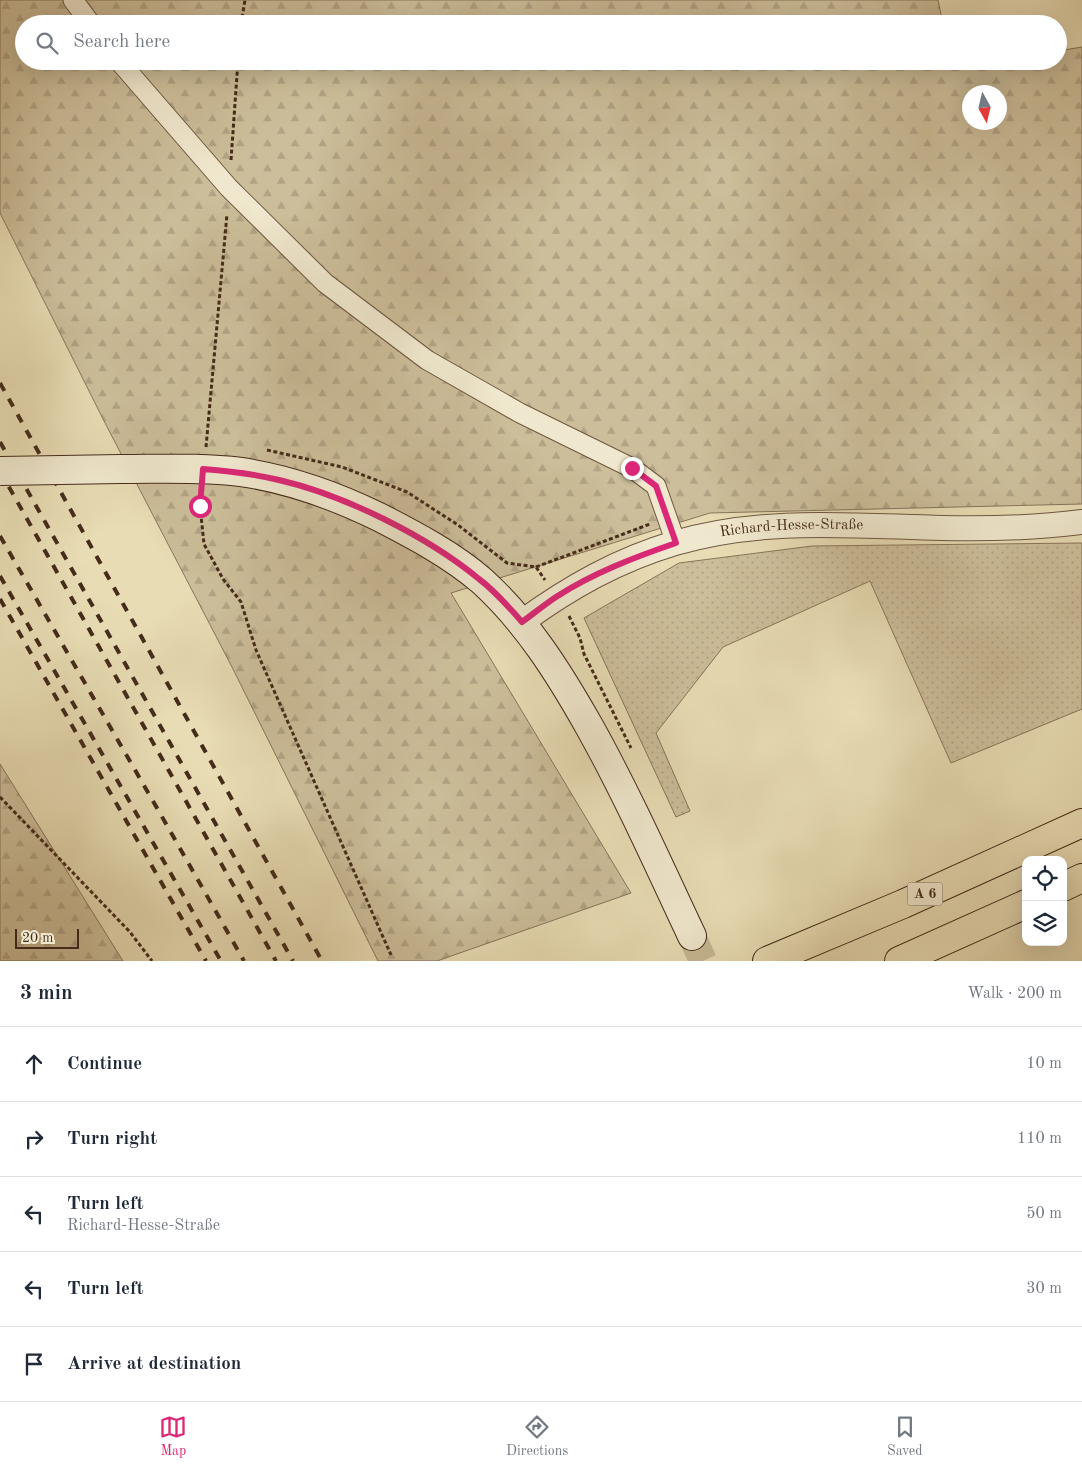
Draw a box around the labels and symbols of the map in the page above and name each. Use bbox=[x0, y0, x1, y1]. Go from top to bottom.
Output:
north arrow bbox=[962, 85, 1007, 130]
route end bbox=[621, 457, 644, 480]
route start bbox=[189, 495, 212, 518]
street label: Richard-Hesse-Straße bbox=[719, 517, 863, 540]
road number: A 6 bbox=[908, 882, 942, 906]
scale bar bbox=[15, 926, 79, 949]

